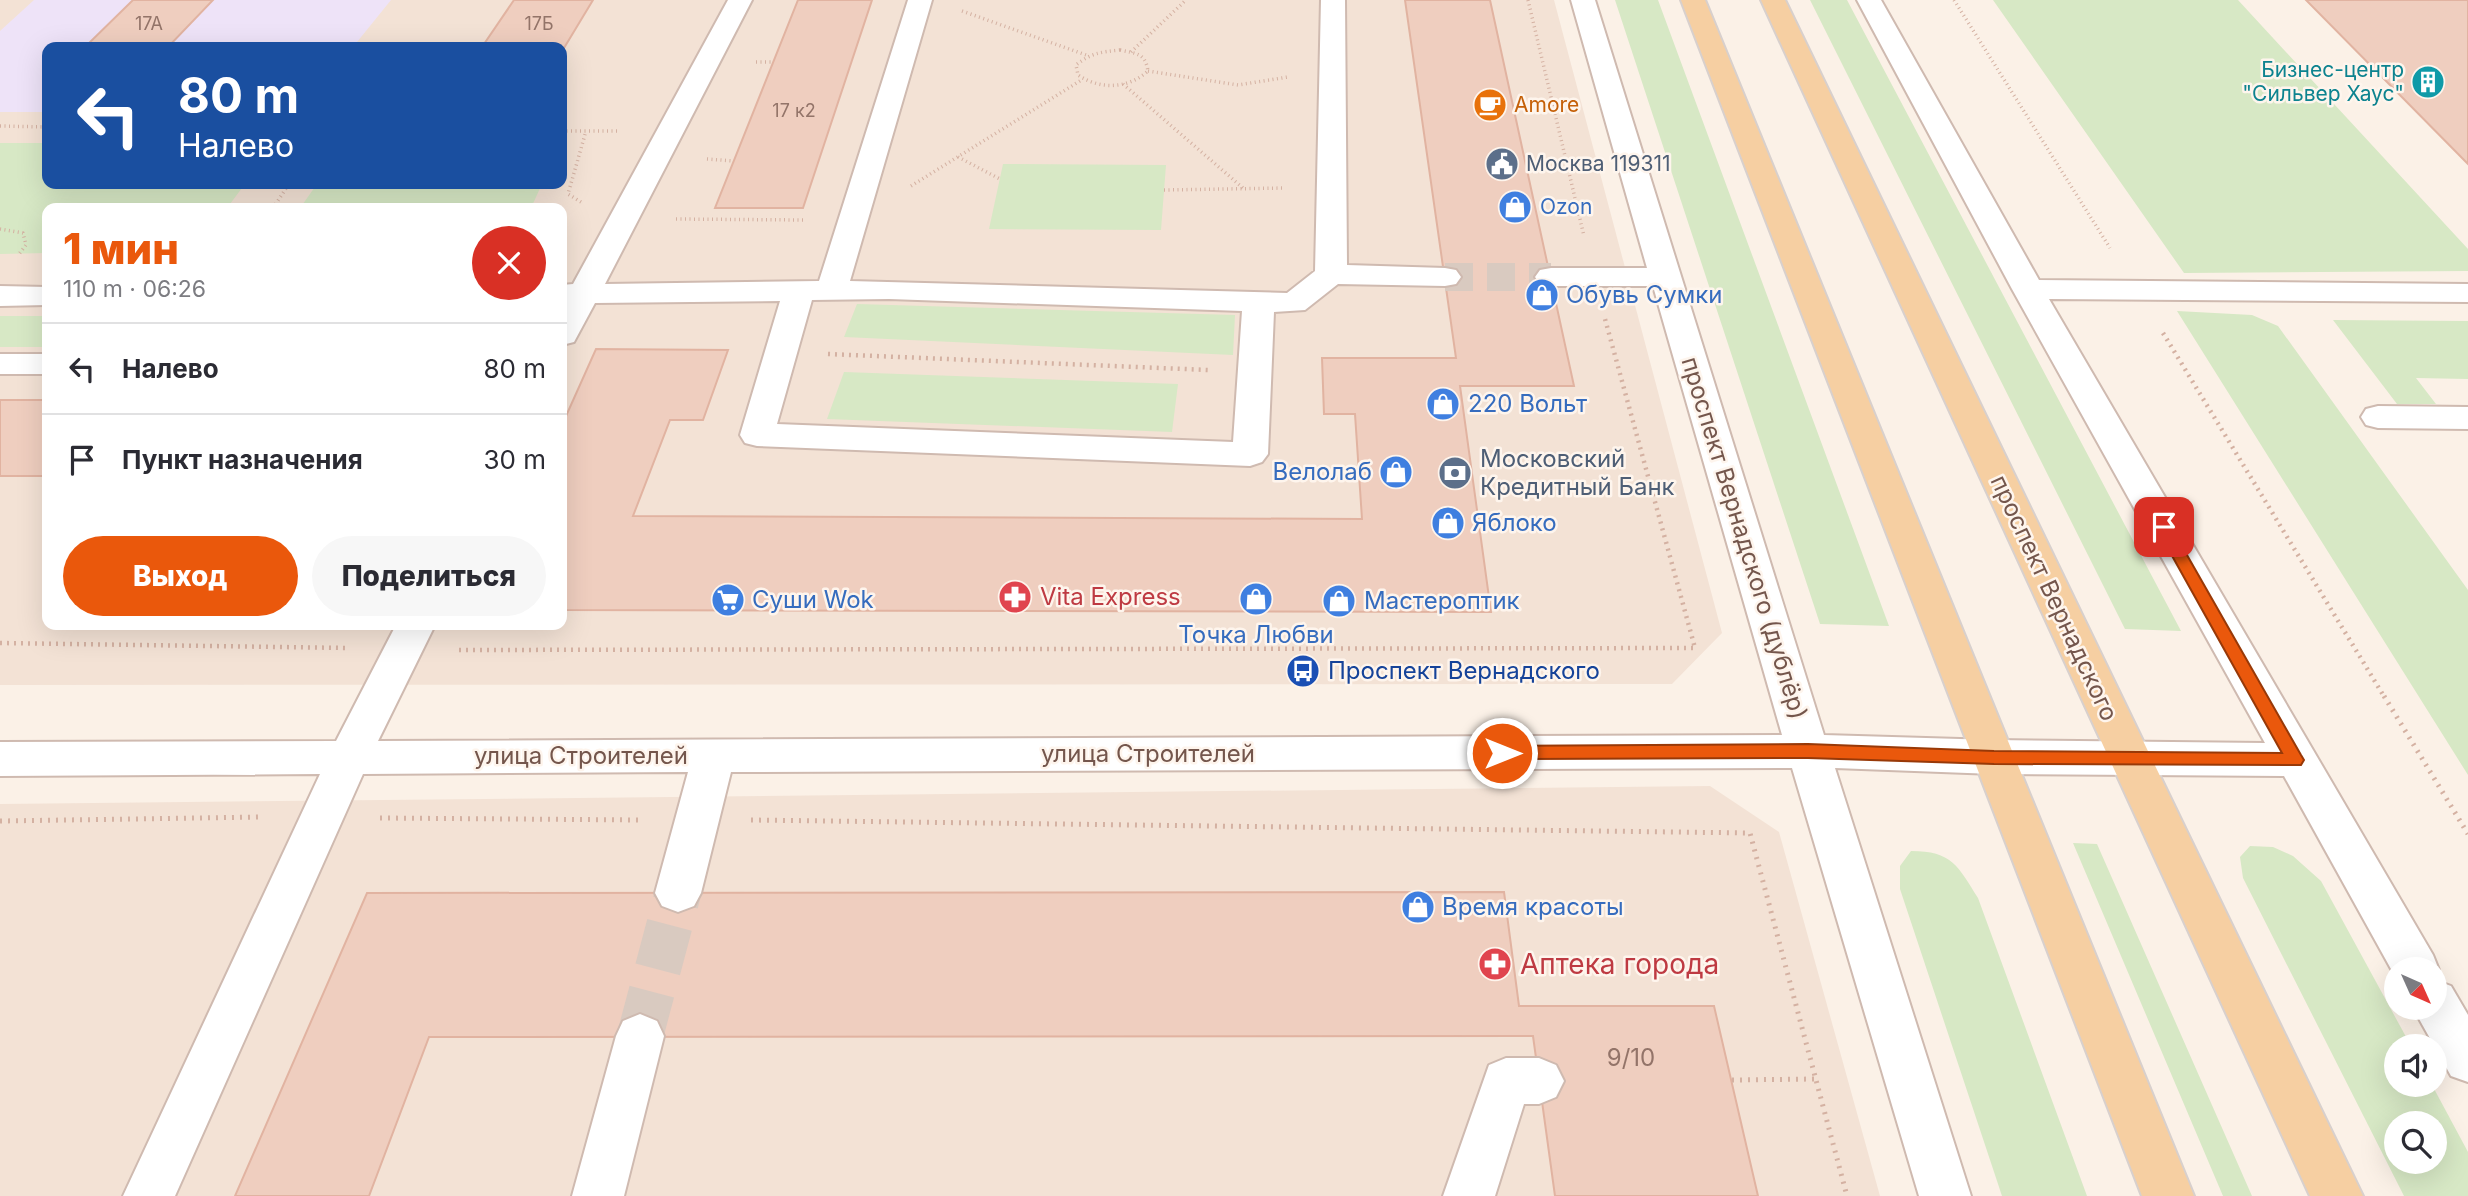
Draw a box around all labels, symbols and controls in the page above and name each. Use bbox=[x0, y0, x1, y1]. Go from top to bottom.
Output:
house number: 17А bbox=[135, 13, 163, 34]
house number: 17Б bbox=[524, 13, 554, 34]
place label: Бизнес-центр "Сильвер Хаус" bbox=[2242, 57, 2404, 106]
building icon: Бизнес-центр "Сильвер Хаус" bbox=[2409, 63, 2447, 101]
text: 80 m bbox=[178, 66, 299, 125]
icon: left bbox=[63, 70, 154, 161]
cafe icon: Amore bbox=[1471, 86, 1509, 124]
place label: Amore bbox=[1514, 92, 1579, 117]
house number: 17 к2 bbox=[772, 100, 816, 121]
text: Налево bbox=[178, 126, 294, 165]
public building icon: Москва 119311 bbox=[1483, 145, 1521, 183]
place label: Москва 119311 bbox=[1526, 151, 1671, 176]
shop icon: Ozon bbox=[1496, 188, 1534, 226]
place label: Ozon bbox=[1540, 194, 1592, 219]
text: 1 мин bbox=[63, 223, 179, 274]
button: close bbox=[472, 226, 546, 300]
text: 110 m · 06:26 bbox=[63, 275, 206, 303]
shop icon: Обувь Сумки bbox=[1523, 276, 1561, 314]
place label: Обувь Сумки bbox=[1566, 280, 1722, 309]
icon: left bbox=[63, 350, 101, 388]
text: Налево bbox=[122, 353, 219, 384]
text: 80 m bbox=[483, 353, 546, 384]
street label: проспект Вернадского (дублёр) bbox=[1675, 353, 1814, 723]
shop icon: 220 Вольт bbox=[1424, 385, 1462, 423]
place label: 220 Вольт bbox=[1468, 389, 1587, 418]
icon: arrive bbox=[63, 441, 101, 479]
text: Пункт назначения bbox=[122, 444, 363, 475]
text: 30 m bbox=[483, 444, 546, 475]
place label: Московский Кредитный Банк bbox=[1480, 444, 1675, 501]
shop icon: Велолаб bbox=[1377, 453, 1415, 491]
bank icon: Московский Кредитный Банк bbox=[1436, 454, 1474, 492]
place label: Велолаб bbox=[1273, 457, 1372, 486]
street label: проспект Вернадского bbox=[1985, 470, 2124, 725]
pin bbox=[2134, 497, 2194, 557]
shop icon: Яблоко bbox=[1429, 504, 1467, 542]
place label: Яблоко bbox=[1472, 508, 1557, 537]
icon: arrive bbox=[2145, 508, 2183, 546]
button: Выход bbox=[63, 536, 298, 616]
button: Поделиться bbox=[312, 536, 546, 616]
pharmacy icon: Vita Express bbox=[996, 578, 1034, 616]
shop icon: Точка Любви bbox=[1237, 580, 1275, 618]
supermarket icon: Суши Wok bbox=[709, 581, 747, 619]
place label: Vita Express bbox=[1040, 582, 1181, 611]
shop icon: Мастероптик bbox=[1320, 582, 1358, 620]
place label: Суши Wok bbox=[752, 585, 874, 614]
place label: Мастероптик bbox=[1364, 586, 1520, 615]
place label: Точка Любви bbox=[1178, 620, 1334, 649]
bus stop icon: Проспект Вернадского bbox=[1284, 652, 1322, 690]
place label: Проспект Вернадского bbox=[1328, 656, 1600, 685]
position arrow bbox=[1465, 716, 1539, 790]
street label: улица Строителей bbox=[1041, 739, 1255, 768]
street label: улица Строителей bbox=[474, 741, 688, 770]
shop icon: Время красоты bbox=[1399, 888, 1437, 926]
place label: Время красоты bbox=[1442, 892, 1624, 921]
pharmacy icon: Аптека города bbox=[1476, 945, 1514, 983]
place label: Аптека города bbox=[1520, 947, 1719, 981]
north arrow bbox=[2384, 957, 2446, 1020]
map controls bbox=[2384, 957, 2447, 1174]
button: sound bbox=[2384, 1034, 2447, 1097]
house number: 9/10 bbox=[1607, 1043, 1655, 1072]
button: search bbox=[2384, 1111, 2447, 1174]

